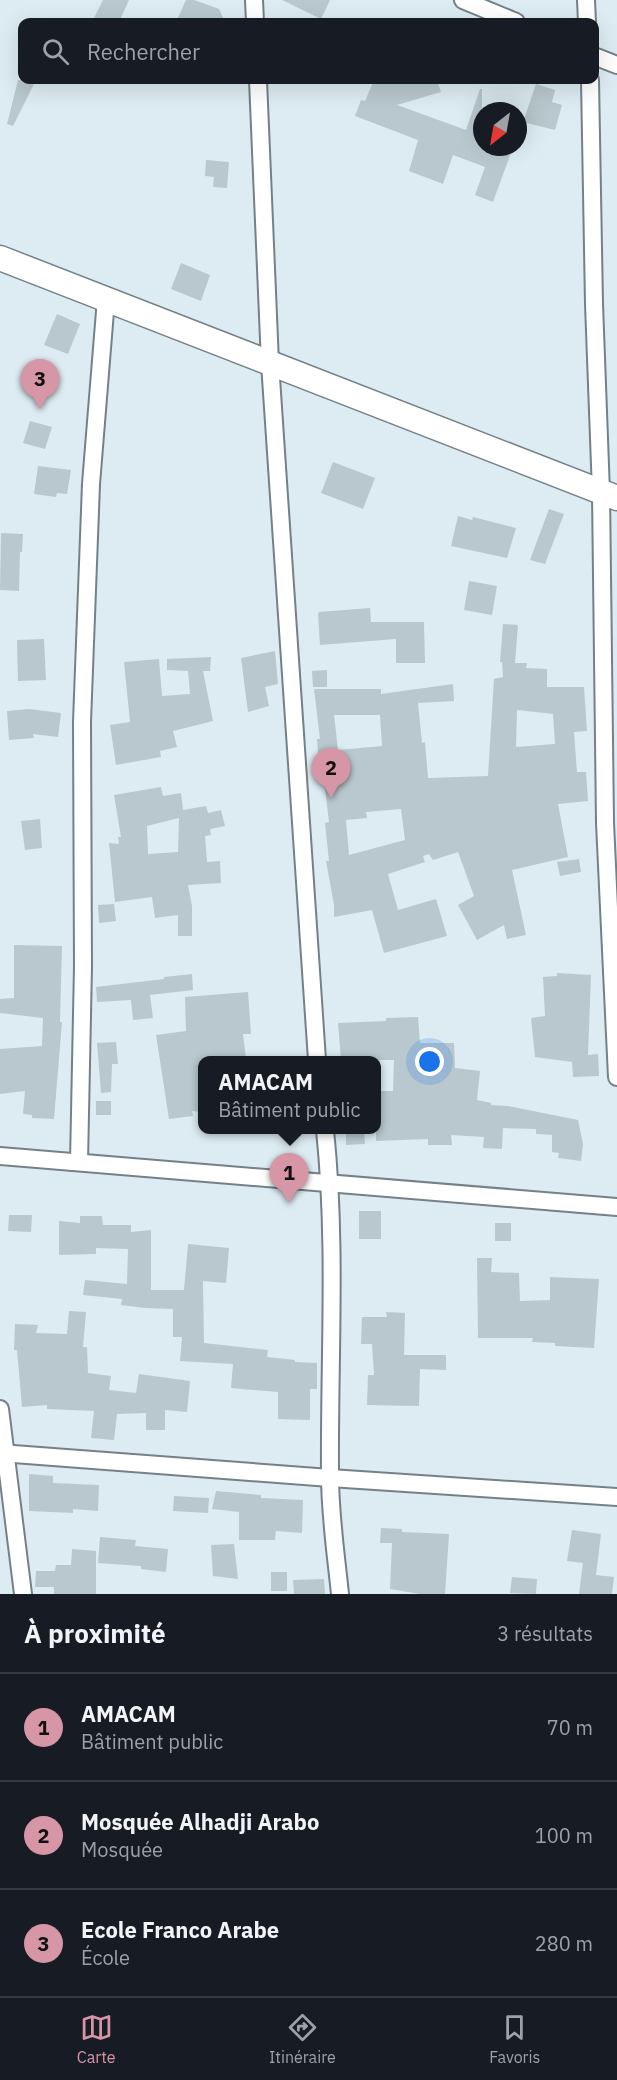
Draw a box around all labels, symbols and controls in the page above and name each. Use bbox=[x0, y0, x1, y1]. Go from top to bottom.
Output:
search box bbox=[18, 18, 599, 84]
icon: search bbox=[39, 35, 72, 68]
text: Rechercher bbox=[87, 37, 200, 66]
north arrow bbox=[473, 102, 527, 156]
pin: 3 bbox=[20, 360, 60, 409]
pin: 2 bbox=[312, 748, 350, 798]
your location bbox=[415, 1047, 444, 1076]
popup bbox=[198, 1056, 381, 1134]
text: AMACAM bbox=[218, 1067, 313, 1096]
text: Bâtiment public bbox=[218, 1096, 361, 1123]
pin: 1 bbox=[270, 1154, 308, 1203]
text: À proximité bbox=[24, 1616, 166, 1650]
text: 3 résultats bbox=[497, 1620, 593, 1647]
text: AMACAM bbox=[81, 1699, 176, 1728]
text: 1 bbox=[38, 1714, 50, 1741]
text: 70 m bbox=[547, 1714, 593, 1741]
text: Bâtiment public bbox=[81, 1728, 223, 1755]
text: Mosquée Alhadji Arabo bbox=[81, 1807, 319, 1836]
text: 2 bbox=[38, 1822, 50, 1849]
text: 100 m bbox=[535, 1822, 593, 1849]
text: Mosquée bbox=[81, 1836, 163, 1863]
text: Ecole Franco Arabe bbox=[81, 1915, 279, 1944]
text: 3 bbox=[38, 1930, 50, 1957]
text: 280 m bbox=[535, 1930, 593, 1957]
text: École bbox=[81, 1944, 130, 1971]
tab: Carte bbox=[77, 2011, 115, 2067]
tab: Itinéraire bbox=[269, 2011, 336, 2067]
tab: Favoris bbox=[489, 2011, 540, 2067]

